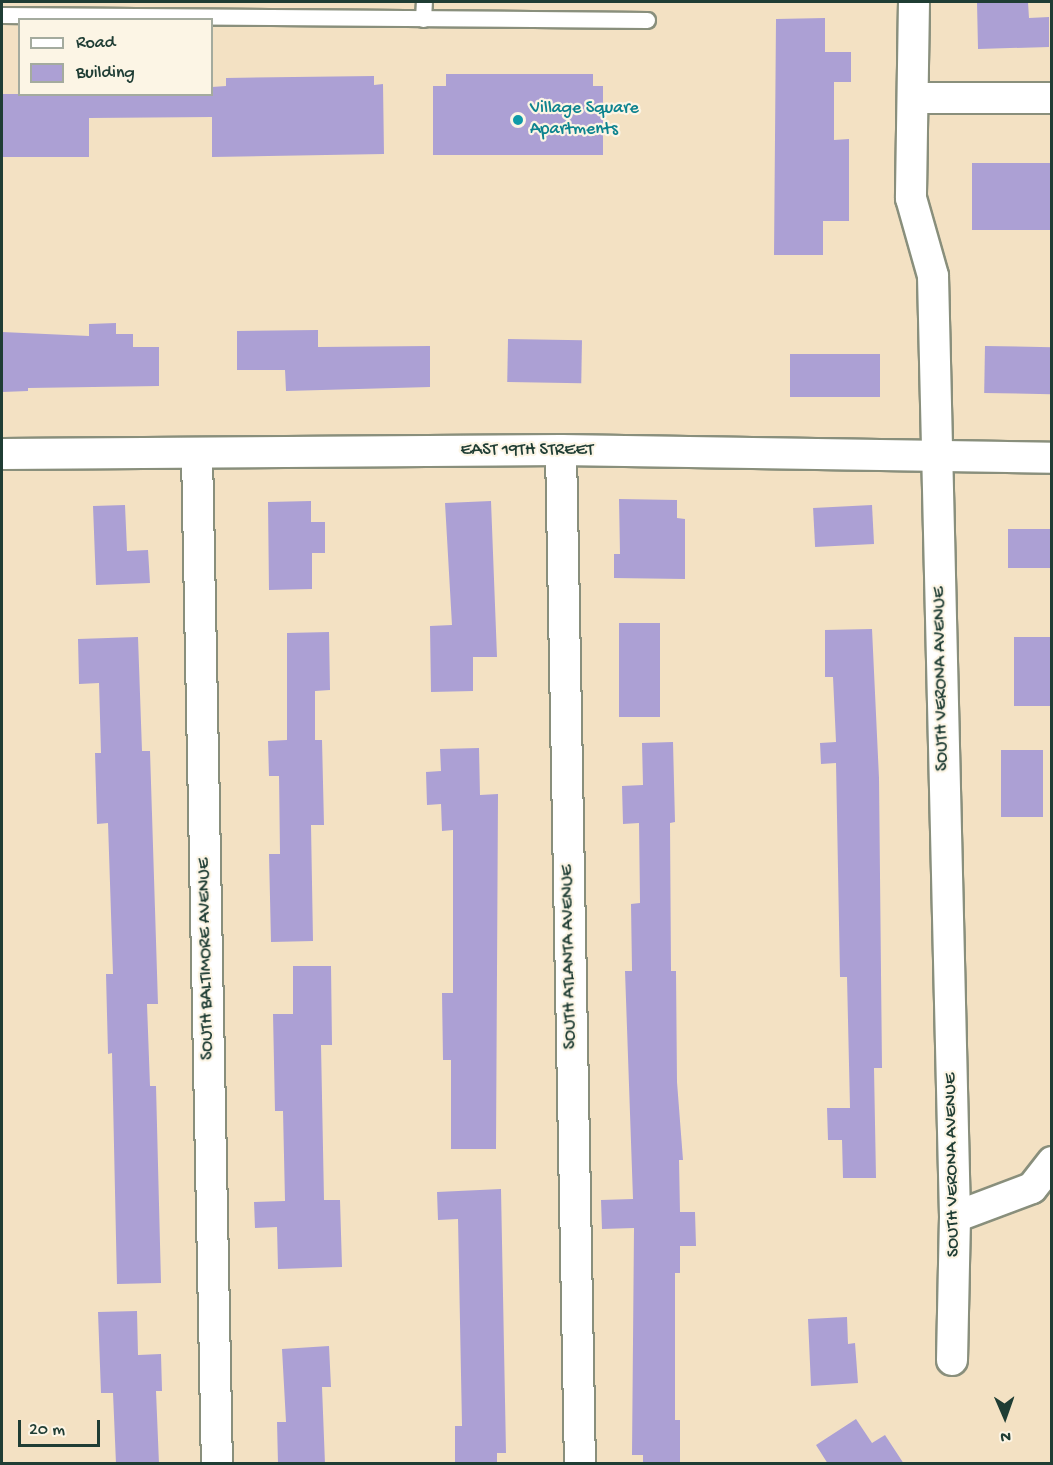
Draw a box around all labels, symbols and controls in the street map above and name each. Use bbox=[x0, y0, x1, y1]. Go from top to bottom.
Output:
legend bbox=[18, 18, 213, 96]
text: Road bbox=[76, 33, 115, 54]
text: Building bbox=[76, 63, 135, 84]
place label: Village Square Apartments bbox=[530, 99, 639, 142]
marker: Village Square Apartments bbox=[511, 113, 525, 127]
street label: EAST 19TH STREET bbox=[460, 440, 594, 462]
street label: SOUTH VERONA AVENUE bbox=[930, 587, 954, 771]
street label: SOUTH BALTIMORE AVENUE bbox=[194, 858, 220, 1060]
street label: SOUTH ATLANTA AVENUE bbox=[558, 865, 582, 1049]
street label: SOUTH VERONA AVENUE bbox=[941, 1073, 965, 1257]
north arrow bbox=[975, 1387, 1035, 1447]
scale bar bbox=[21, 1408, 104, 1446]
text: 20 m bbox=[29, 1420, 65, 1441]
text: N bbox=[1000, 1426, 1011, 1445]

